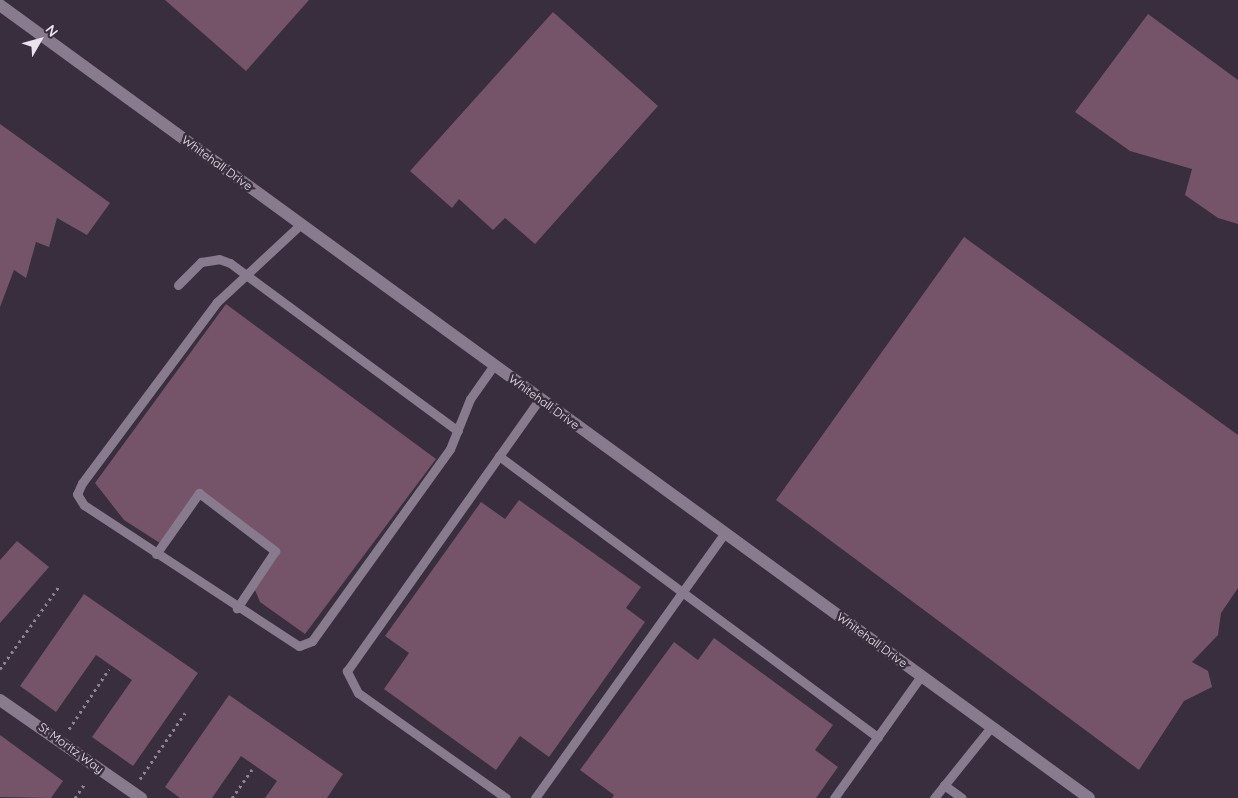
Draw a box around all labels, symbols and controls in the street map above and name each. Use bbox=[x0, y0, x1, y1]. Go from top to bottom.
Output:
north arrow bbox=[15, 15, 65, 65]
text: N bbox=[42, 21, 62, 40]
street label: Whitehall Drive bbox=[179, 133, 255, 193]
street label: Whitehall Drive bbox=[506, 372, 582, 432]
street label: Whitehall Drive bbox=[834, 610, 910, 670]
street label: St Moritz Way bbox=[36, 720, 106, 776]

